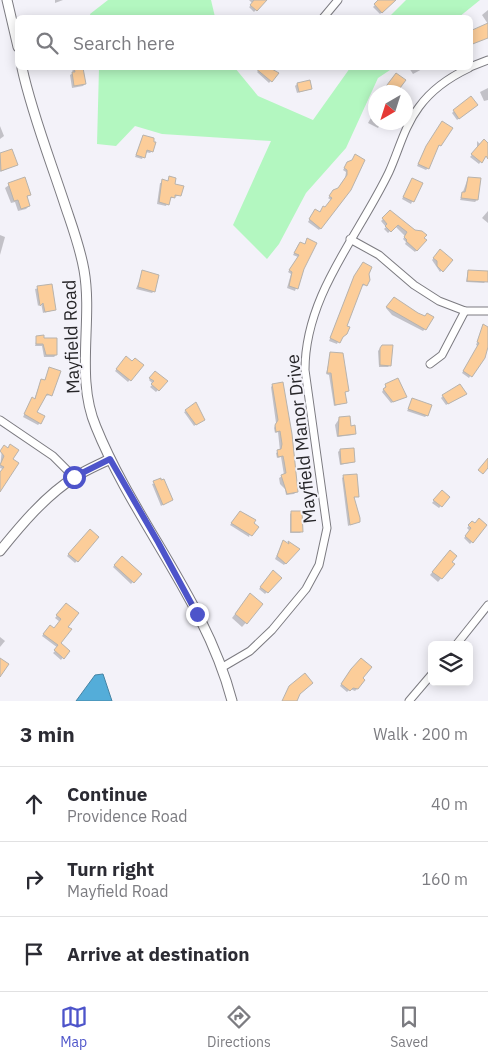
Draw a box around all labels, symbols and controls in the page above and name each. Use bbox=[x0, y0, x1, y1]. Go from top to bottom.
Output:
search box bbox=[15, 15, 473, 70]
icon: search bbox=[33, 29, 61, 57]
text: Search here bbox=[73, 31, 175, 55]
north arrow bbox=[368, 85, 413, 130]
street label: Mayfield Road bbox=[58, 280, 84, 394]
street label: Mayfield Manor Drive bbox=[281, 353, 321, 525]
route start bbox=[63, 466, 86, 489]
route end bbox=[186, 603, 209, 626]
map controls bbox=[428, 641, 473, 686]
button: layers bbox=[428, 641, 473, 686]
text: 3 min bbox=[20, 720, 75, 748]
text: Walk · 200 m bbox=[373, 724, 468, 744]
text: Continue bbox=[67, 782, 147, 806]
icon: ahead bbox=[20, 790, 48, 818]
text: 40 m bbox=[431, 794, 468, 814]
text: Providence Road bbox=[67, 806, 187, 826]
text: Turn right bbox=[67, 857, 154, 881]
icon: right bbox=[20, 865, 48, 893]
text: 160 m bbox=[421, 869, 468, 889]
text: Mayfield Road bbox=[67, 881, 169, 901]
icon: arrive bbox=[20, 940, 48, 968]
text: Arrive at destination bbox=[67, 942, 250, 966]
tab: Map bbox=[60, 1003, 88, 1051]
tab: Directions bbox=[207, 1003, 271, 1051]
tab: Saved bbox=[390, 1003, 428, 1051]

